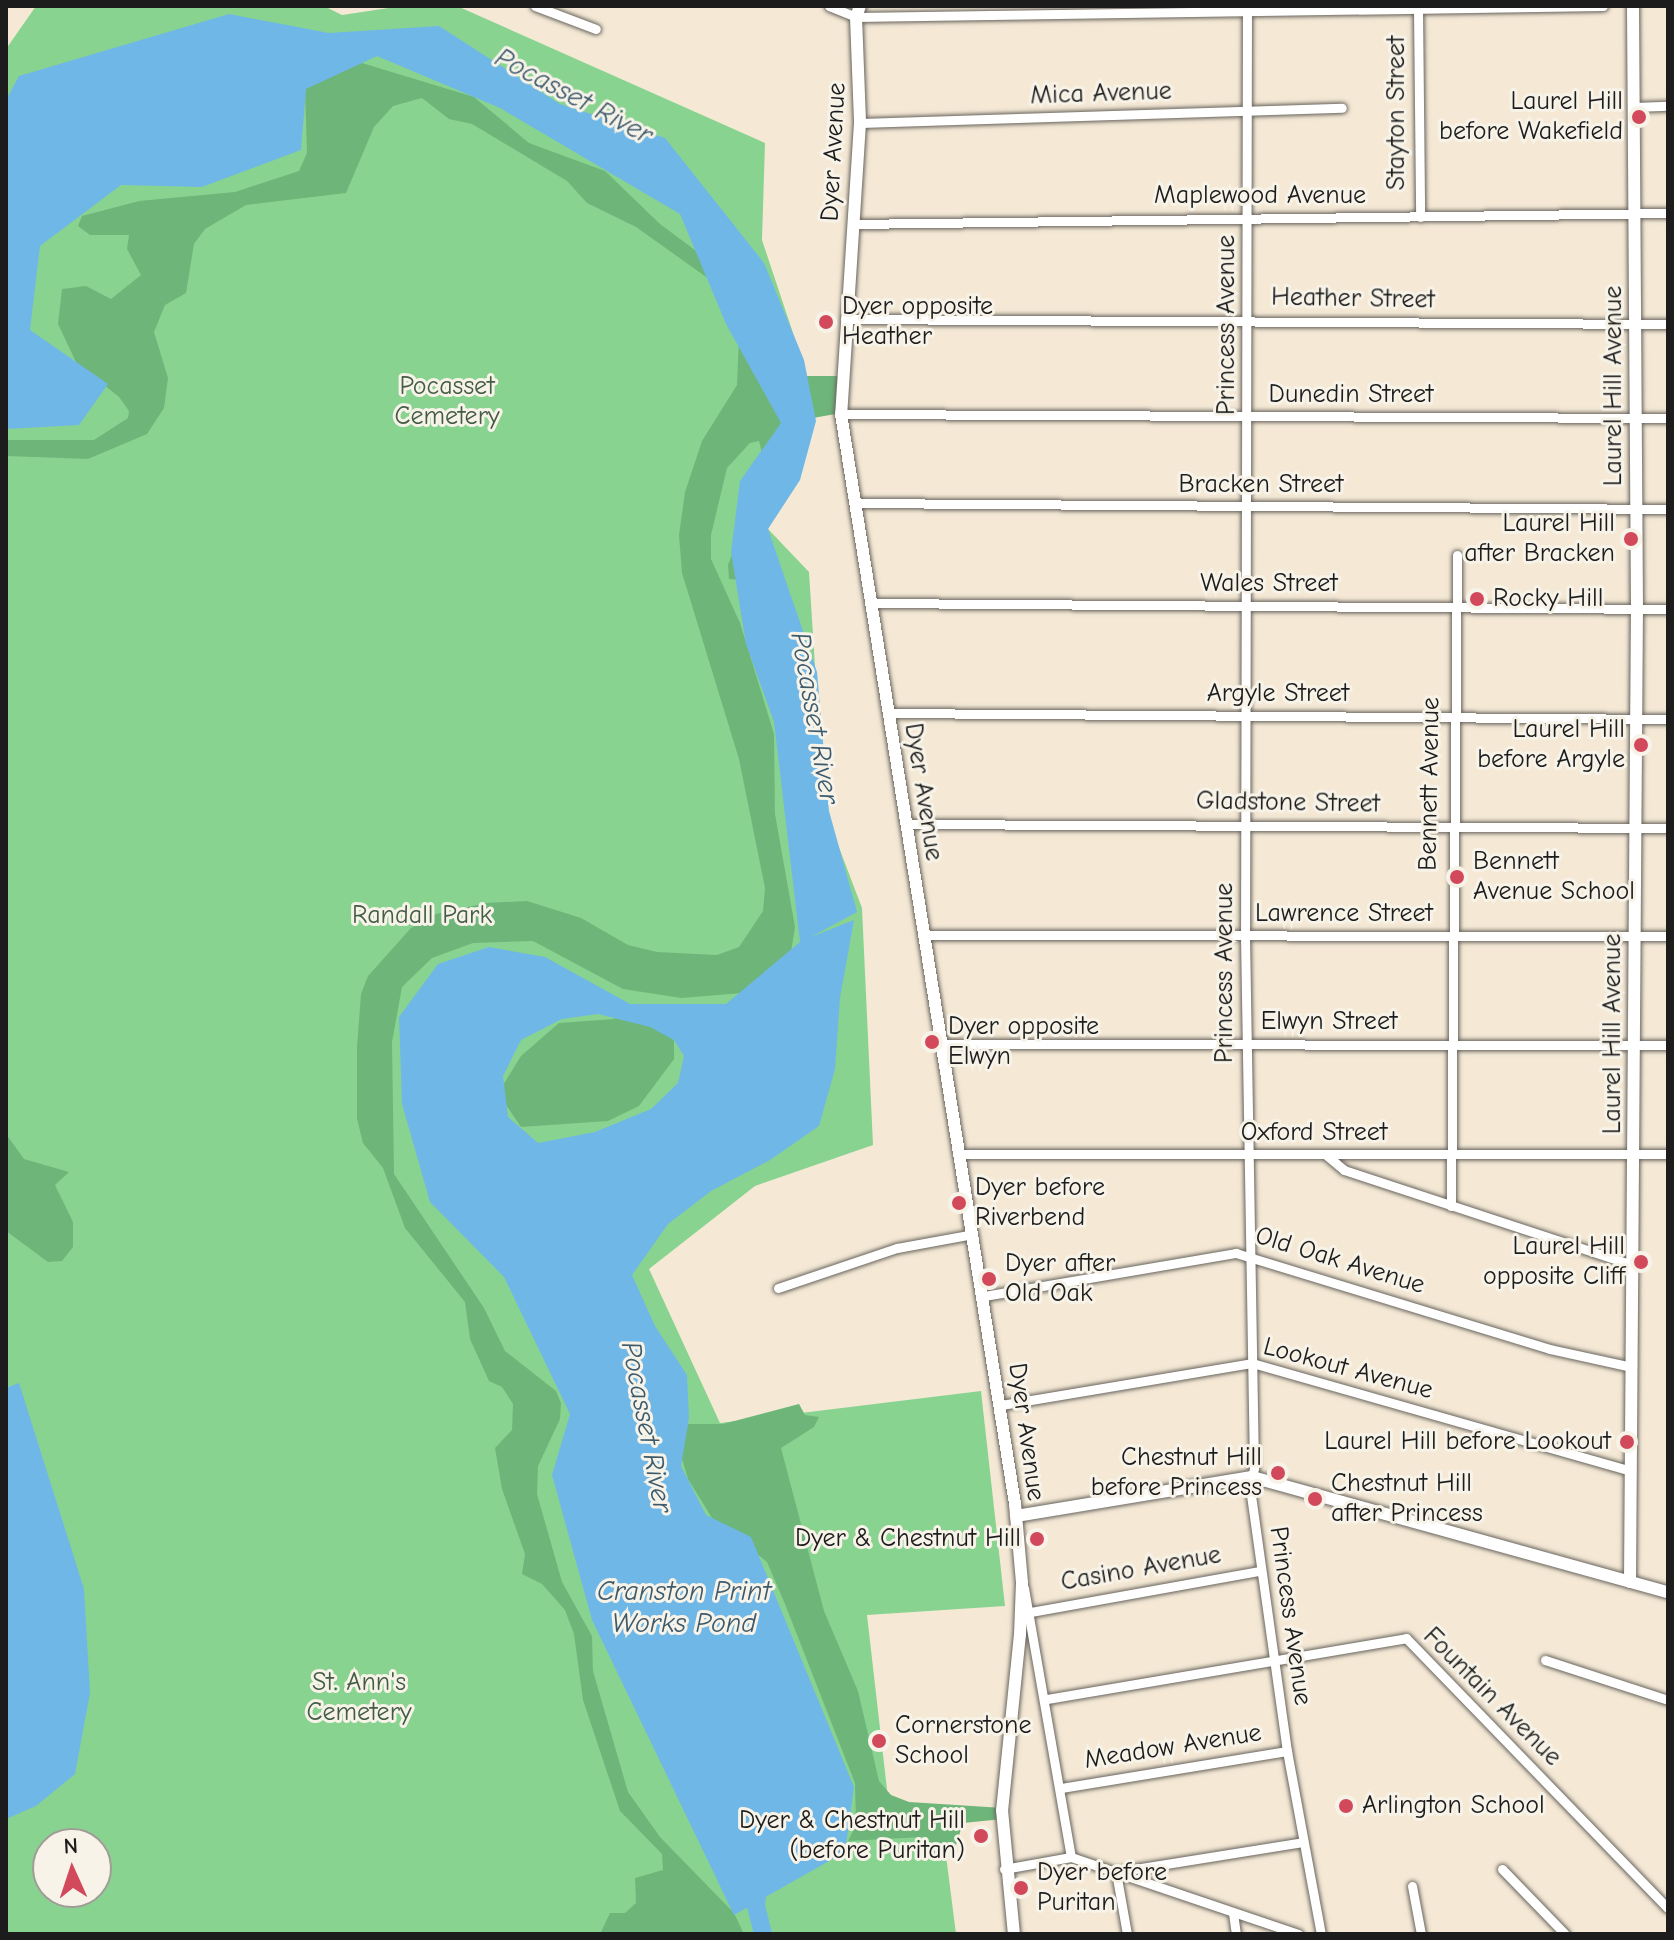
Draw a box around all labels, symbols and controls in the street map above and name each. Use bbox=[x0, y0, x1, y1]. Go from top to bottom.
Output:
street label: Stayton Street bbox=[1381, 36, 1413, 190]
water label: Pocasset River bbox=[489, 40, 659, 152]
street label: Mica Avenue bbox=[1030, 76, 1172, 112]
street label: Dyer Avenue bbox=[815, 82, 853, 222]
place label: Laurel Hill before Wakefield bbox=[1439, 86, 1623, 148]
marker: Laurel Hill before Wakefield bbox=[1630, 108, 1648, 126]
street label: Maplewood Avenue bbox=[1154, 180, 1366, 212]
street label: Princess Avenue bbox=[1211, 235, 1243, 415]
street label: Heather Street bbox=[1271, 282, 1435, 316]
street label: Laurel Hill Avenue bbox=[1598, 286, 1630, 486]
place label: Dyer opposite Heather bbox=[842, 291, 993, 352]
marker: Dyer opposite Heather bbox=[817, 313, 835, 331]
park label: Pocasset Cemetery bbox=[394, 371, 500, 432]
street label: Dunedin Street bbox=[1269, 379, 1433, 411]
street label: Bracken Street bbox=[1178, 469, 1344, 501]
place label: Laurel Hill after Bracken bbox=[1464, 508, 1615, 570]
marker: Laurel Hill after Bracken bbox=[1622, 530, 1640, 548]
street label: Wales Street bbox=[1200, 568, 1338, 600]
place label: Rocky Hill bbox=[1493, 583, 1603, 615]
marker: Rocky Hill bbox=[1468, 590, 1486, 608]
water label: Pocasset River bbox=[783, 630, 847, 806]
street label: Argyle Street bbox=[1207, 678, 1349, 710]
street label: Bennett Avenue bbox=[1413, 697, 1447, 871]
place label: Laurel Hill before Argyle bbox=[1477, 714, 1625, 776]
street label: Dyer Avenue bbox=[897, 721, 949, 863]
marker: Laurel Hill before Argyle bbox=[1632, 736, 1650, 754]
street label: Gladstone Street bbox=[1196, 786, 1380, 820]
place label: Bennett Avenue School bbox=[1473, 846, 1635, 908]
marker: Bennett Avenue School bbox=[1448, 868, 1466, 886]
street label: Princess Avenue bbox=[1209, 883, 1241, 1063]
street label: Lawrence Street bbox=[1255, 898, 1433, 930]
park label: Randall Park bbox=[352, 900, 492, 932]
street label: Laurel Hill Avenue bbox=[1597, 934, 1629, 1134]
street label: Elwyn Street bbox=[1261, 1006, 1397, 1038]
place label: Dyer opposite Elwyn bbox=[948, 1011, 1099, 1072]
marker: Dyer opposite Elwyn bbox=[923, 1033, 941, 1051]
street label: Oxford Street bbox=[1241, 1117, 1387, 1149]
place label: Dyer before Riverbend bbox=[975, 1172, 1105, 1234]
marker: Dyer before Riverbend bbox=[950, 1194, 968, 1212]
street label: Old Oak Avenue bbox=[1252, 1220, 1428, 1302]
place label: Laurel Hill opposite Cliff bbox=[1483, 1231, 1625, 1292]
place label: Dyer after Old Oak bbox=[1005, 1248, 1115, 1310]
marker: Laurel Hill opposite Cliff bbox=[1632, 1253, 1650, 1271]
marker: Dyer after Old Oak bbox=[980, 1270, 998, 1288]
street label: Lookout Avenue bbox=[1260, 1331, 1436, 1407]
water label: Pocasset River bbox=[614, 1339, 680, 1515]
street label: Dyer Avenue bbox=[1001, 1361, 1051, 1503]
place label: Laurel Hill before Lookout bbox=[1324, 1426, 1611, 1458]
marker: Laurel Hill before Lookout bbox=[1618, 1433, 1636, 1451]
place label: Chestnut Hill before Princess bbox=[1091, 1442, 1262, 1504]
marker: Chestnut Hill before Princess bbox=[1269, 1464, 1287, 1482]
place label: Chestnut Hill after Princess bbox=[1331, 1468, 1483, 1530]
marker: Chestnut Hill after Princess bbox=[1306, 1490, 1324, 1508]
place label: Dyer & Chestnut Hill bbox=[795, 1523, 1021, 1555]
street label: Princess Avenue bbox=[1262, 1525, 1318, 1707]
marker: Dyer & Chestnut Hill bbox=[1028, 1530, 1046, 1548]
street label: Casino Avenue bbox=[1058, 1540, 1224, 1598]
water label: Cranston Print Works Pond bbox=[597, 1574, 771, 1640]
street label: Fountain Avenue bbox=[1416, 1621, 1568, 1773]
park label: St. Ann's Cemetery bbox=[306, 1667, 412, 1728]
place label: Cornerstone School bbox=[895, 1710, 1031, 1772]
street label: Meadow Avenue bbox=[1082, 1718, 1264, 1776]
marker: Cornerstone School bbox=[870, 1732, 888, 1750]
place label: Arlington School bbox=[1362, 1790, 1545, 1822]
marker: Arlington School bbox=[1337, 1797, 1355, 1815]
place label: Dyer & Chestnut Hill (before Puritan) bbox=[739, 1805, 965, 1866]
marker: Dyer & Chestnut Hill (before Puritan) bbox=[972, 1827, 990, 1845]
north arrow bbox=[32, 1828, 112, 1908]
text: N bbox=[63, 1833, 79, 1859]
place label: Dyer before Puritan bbox=[1037, 1857, 1167, 1918]
marker: Dyer before Puritan bbox=[1012, 1879, 1030, 1897]

